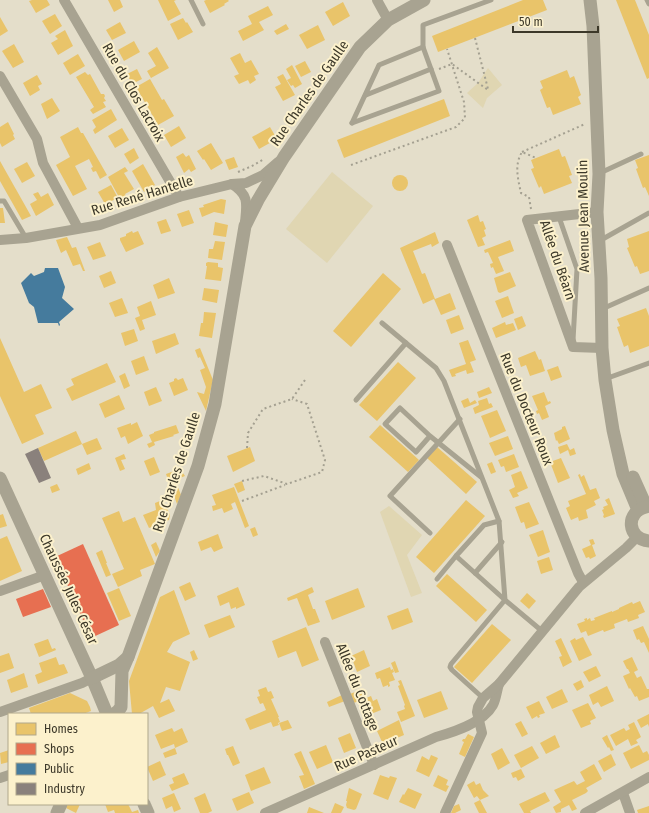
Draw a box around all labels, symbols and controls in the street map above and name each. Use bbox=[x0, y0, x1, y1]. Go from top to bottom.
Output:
scale bar bbox=[513, 8, 598, 34]
text: 50 m bbox=[519, 15, 543, 29]
street label: Rue Charles de Gaulle bbox=[267, 37, 352, 149]
street label: Rue du Clos Lacroix bbox=[98, 40, 169, 145]
street label: Avenue Jean Moulin bbox=[574, 159, 593, 273]
street label: Rue René Hantelle bbox=[89, 172, 195, 219]
street label: Allée du Béarn bbox=[536, 218, 579, 302]
street label: Rue du Docteur Roux bbox=[496, 350, 557, 469]
street label: Rue Charles de Gaulle bbox=[149, 410, 204, 534]
street label: Chaussée Jules César bbox=[36, 531, 102, 647]
street label: Allée du Cottage bbox=[332, 641, 383, 734]
legend bbox=[8, 713, 148, 805]
text: Homes bbox=[44, 722, 78, 736]
street label: Rue Pasteur bbox=[332, 732, 401, 775]
text: Shops bbox=[44, 742, 74, 756]
text: Public bbox=[44, 762, 74, 776]
text: Industry bbox=[44, 782, 85, 796]

